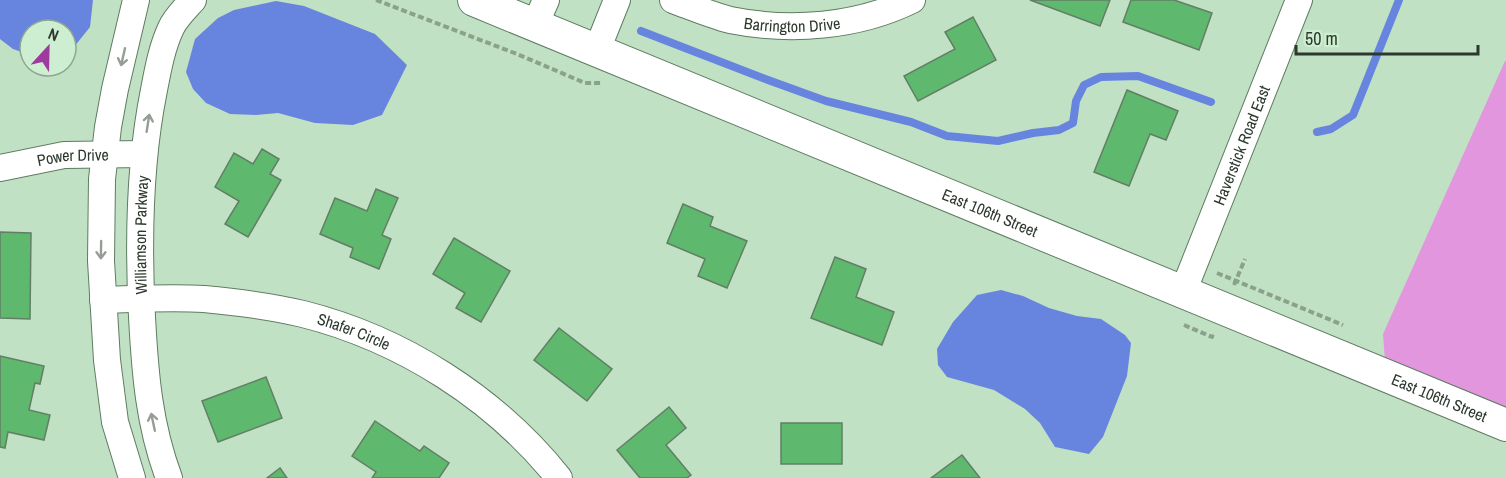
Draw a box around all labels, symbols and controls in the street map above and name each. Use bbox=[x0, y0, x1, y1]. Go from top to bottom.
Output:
street label: Barrington Drive bbox=[743, 12, 842, 37]
north arrow bbox=[18, 18, 78, 78]
scale bar bbox=[1296, 18, 1478, 56]
text: N bbox=[45, 22, 62, 46]
text: 50 m bbox=[1305, 26, 1338, 51]
one-way arrow bbox=[116, 47, 128, 66]
street label: Haverstick Road East bbox=[1208, 82, 1275, 208]
one-way arrow bbox=[143, 114, 154, 133]
street label: Power Drive bbox=[35, 143, 109, 171]
street label: Williamson Parkway bbox=[129, 174, 153, 295]
street label: East 106th Street bbox=[939, 183, 1041, 242]
one-way arrow bbox=[95, 240, 107, 260]
street label: Shafer Circle bbox=[315, 307, 394, 355]
street label: East 106th Street bbox=[1388, 368, 1491, 427]
one-way arrow bbox=[147, 413, 158, 432]

